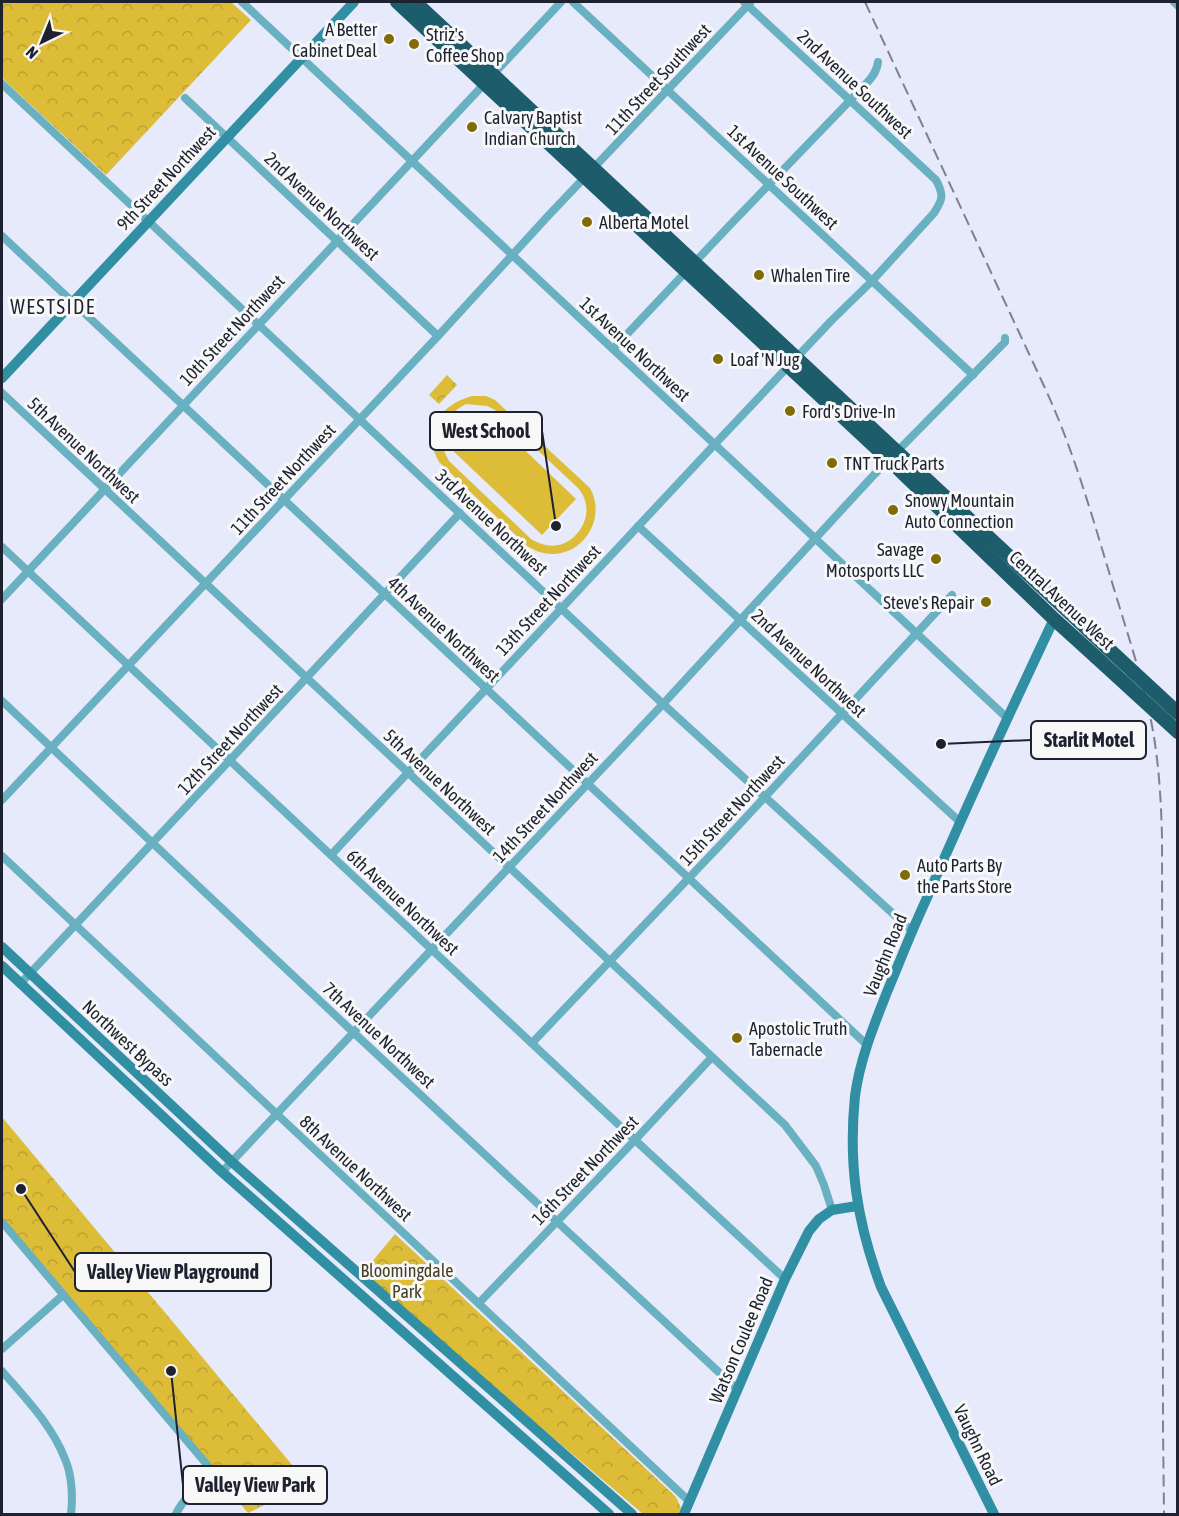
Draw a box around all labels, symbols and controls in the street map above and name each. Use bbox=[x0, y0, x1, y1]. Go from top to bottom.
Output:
north arrow bbox=[12, 12, 72, 72]
place label: A Better Cabinet Deal bbox=[292, 19, 378, 61]
street label: 11th Street Southwest bbox=[601, 19, 715, 139]
place label: Striz's Coffee Shop bbox=[426, 24, 504, 66]
street label: 2nd Avenue Southwest bbox=[793, 25, 917, 143]
marker: A Better Cabinet Deal bbox=[382, 32, 396, 46]
marker: Striz's Coffee Shop bbox=[407, 37, 421, 51]
text: N bbox=[22, 43, 41, 63]
place label: Calvary Baptist Indian Church bbox=[484, 107, 582, 149]
marker: Calvary Baptist Indian Church bbox=[465, 120, 479, 134]
street label: 1st Avenue Southwest bbox=[723, 120, 843, 234]
street label: 9th Street Northwest bbox=[112, 121, 220, 235]
street label: 2nd Avenue Northwest bbox=[260, 148, 384, 264]
place label: Alberta Motel bbox=[599, 212, 689, 233]
marker: Alberta Motel bbox=[580, 215, 594, 229]
place label: Whalen Tire bbox=[771, 265, 850, 286]
marker: Whalen Tire bbox=[752, 268, 766, 282]
street label: 10th Street Northwest bbox=[175, 270, 289, 390]
street label: 1st Avenue Northwest bbox=[575, 293, 695, 405]
district label: WESTSIDE bbox=[10, 295, 96, 318]
place label: Loaf 'N Jug bbox=[730, 349, 800, 370]
marker: Loaf 'N Jug bbox=[711, 352, 725, 366]
street label: 5th Avenue Northwest bbox=[24, 393, 144, 507]
place label: Ford's Drive-In bbox=[802, 401, 896, 422]
marker: Ford's Drive-In bbox=[783, 404, 797, 418]
callout: West School bbox=[430, 412, 542, 450]
street label: 11th Street Northwest bbox=[226, 419, 340, 539]
text: West School bbox=[441, 419, 531, 442]
place label: TNT Truck Parts bbox=[844, 453, 944, 474]
marker: TNT Truck Parts bbox=[825, 456, 839, 470]
street label: 3rd Avenue Northwest bbox=[432, 465, 552, 579]
place label: Snowy Mountain Auto Connection bbox=[905, 490, 1015, 532]
marker: Snowy Mountain Auto Connection bbox=[886, 503, 900, 517]
place label: Savage Motosports LLC bbox=[826, 539, 924, 581]
street label: 13th Street Northwest bbox=[491, 540, 605, 660]
street label: Central Avenue West bbox=[1005, 546, 1119, 654]
marker: Savage Motosports LLC bbox=[929, 552, 943, 566]
street label: 4th Avenue Northwest bbox=[384, 572, 504, 686]
place label: Steve's Repair bbox=[883, 592, 975, 613]
marker: Steve's Repair bbox=[979, 595, 993, 609]
street label: 2nd Avenue Northwest bbox=[747, 605, 871, 721]
street label: 12th Street Northwest bbox=[173, 679, 287, 799]
callout: Starlit Motel bbox=[1031, 721, 1146, 759]
street label: 5th Avenue Northwest bbox=[380, 725, 500, 839]
text: Starlit Motel bbox=[1044, 728, 1135, 751]
street label: 14th Street Northwest bbox=[488, 747, 602, 867]
street label: 15th Street Northwest bbox=[675, 750, 789, 870]
street label: 6th Avenue Northwest bbox=[343, 845, 463, 959]
place label: Auto Parts By the Parts Store bbox=[917, 855, 1012, 897]
marker: Auto Parts By the Parts Store bbox=[898, 868, 912, 882]
street label: Vaughn Road bbox=[859, 911, 911, 999]
street label: 7th Avenue Northwest bbox=[319, 978, 439, 1092]
street label: Northwest Bypass bbox=[78, 996, 178, 1090]
place label: Apostolic Truth Tabernacle bbox=[749, 1018, 847, 1060]
marker: Apostolic Truth Tabernacle bbox=[730, 1031, 744, 1045]
street label: 8th Avenue Northwest bbox=[296, 1111, 416, 1225]
street label: 16th Street Northwest bbox=[528, 1111, 642, 1229]
callout: Valley View Playground bbox=[75, 1253, 271, 1291]
text: Valley View Playground bbox=[86, 1260, 259, 1283]
park label: Bloomingdale Park bbox=[361, 1260, 453, 1302]
street label: Watson Coulee Road bbox=[705, 1274, 777, 1406]
street label: Vaughn Road bbox=[949, 1401, 1007, 1489]
callout: Valley View Park bbox=[183, 1466, 327, 1504]
text: Valley View Park bbox=[194, 1473, 315, 1496]

